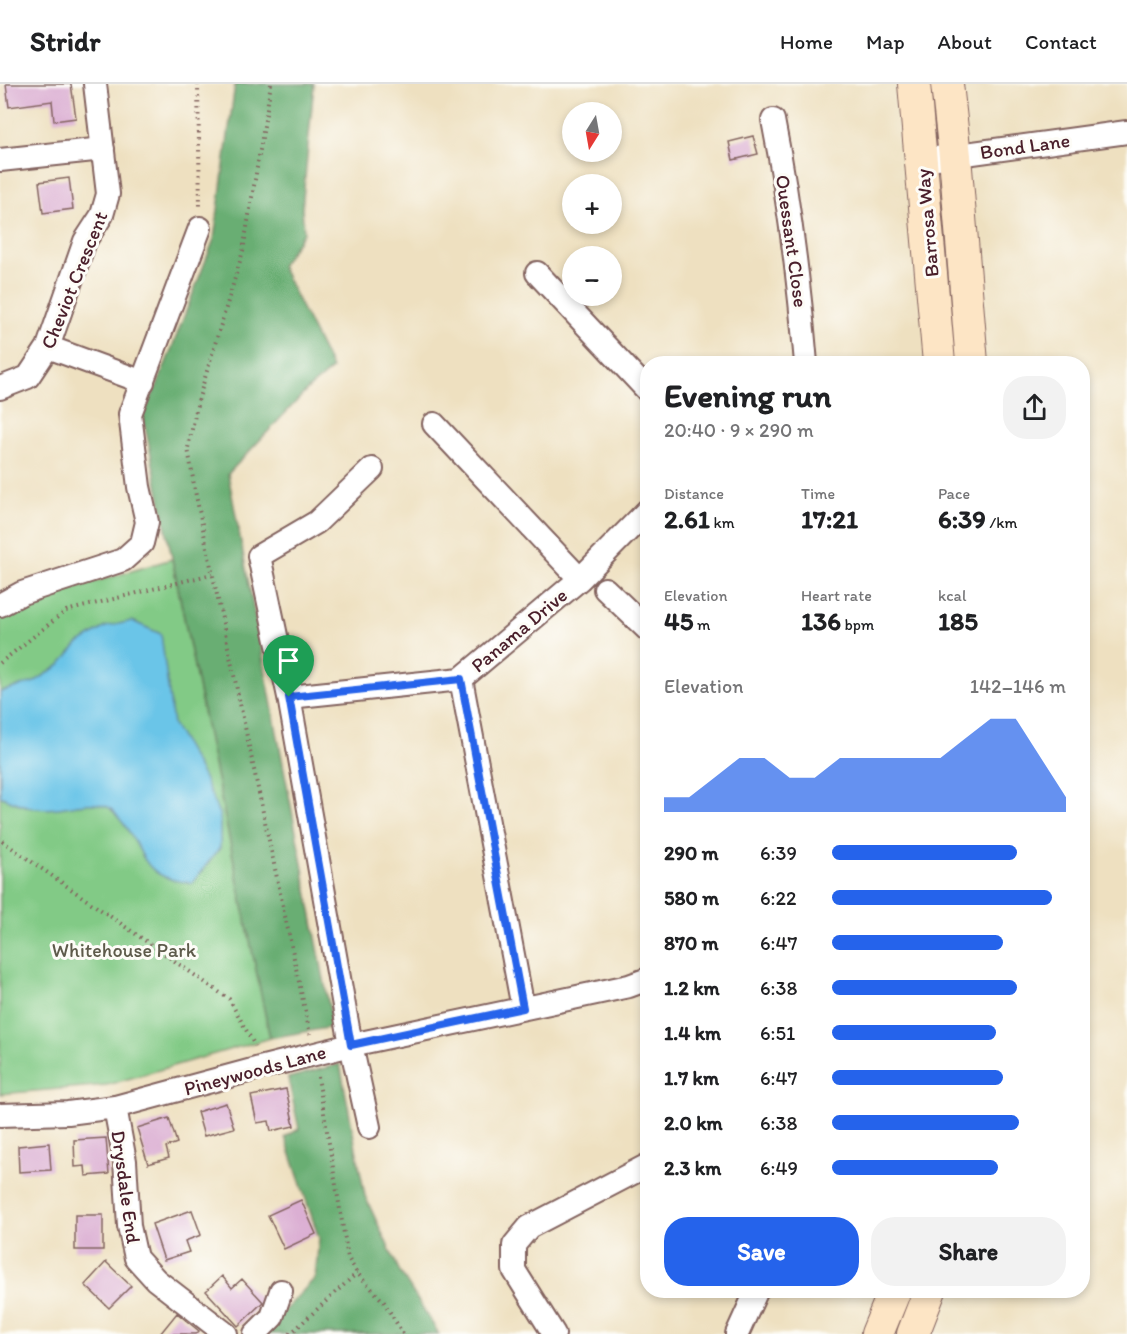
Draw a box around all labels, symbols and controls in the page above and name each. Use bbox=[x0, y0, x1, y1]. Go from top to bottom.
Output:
text: Stridr bbox=[30, 24, 100, 58]
text: Home bbox=[780, 29, 833, 54]
text: Map bbox=[866, 29, 905, 54]
text: About bbox=[938, 29, 992, 54]
text: Contact bbox=[1025, 29, 1097, 54]
north arrow bbox=[562, 102, 622, 162]
map controls bbox=[562, 102, 622, 306]
street label: Bond Lane bbox=[978, 128, 1072, 164]
street label: Barrosa Way bbox=[910, 167, 944, 278]
street label: Ouessant Close bbox=[771, 173, 813, 309]
button: + bbox=[562, 174, 622, 234]
street label: Cheviot Crescent bbox=[35, 207, 113, 352]
button: − bbox=[562, 246, 622, 306]
text: Evening run bbox=[664, 376, 831, 415]
button: share bbox=[1003, 376, 1066, 439]
text: 20:40 · 9 × 290 m bbox=[664, 418, 814, 442]
text: Distance bbox=[664, 484, 724, 503]
text: Time bbox=[801, 484, 835, 503]
text: Pace bbox=[938, 484, 970, 503]
text: 2.61 bbox=[664, 503, 710, 535]
text: 17:21 bbox=[801, 503, 858, 535]
text: 6:39 bbox=[938, 503, 986, 535]
text: km bbox=[710, 513, 735, 532]
text: /km bbox=[986, 513, 1017, 532]
street label: Panama Drive bbox=[466, 583, 572, 677]
text: Elevation bbox=[664, 586, 728, 605]
text: Heart rate bbox=[801, 586, 872, 605]
text: kcal bbox=[938, 586, 966, 605]
text: 45 bbox=[664, 605, 693, 637]
text: 136 bbox=[801, 605, 841, 637]
text: 185 bbox=[938, 605, 978, 637]
text: m bbox=[693, 615, 710, 634]
text: bpm bbox=[841, 615, 874, 634]
pin bbox=[263, 635, 314, 697]
icon: arrive bbox=[272, 644, 305, 677]
text: Elevation bbox=[664, 674, 743, 698]
text: 142–146 m bbox=[970, 674, 1066, 698]
text: 290 m bbox=[664, 841, 719, 865]
text: 6:39 bbox=[760, 841, 797, 865]
text: 580 m bbox=[664, 886, 719, 910]
text: 6:22 bbox=[760, 886, 797, 910]
text: 870 m bbox=[664, 931, 719, 955]
text: 6:47 bbox=[760, 931, 797, 955]
park label: Whitehouse Park bbox=[52, 938, 197, 962]
text: 1.2 km bbox=[664, 976, 720, 1000]
text: 6:38 bbox=[760, 976, 797, 1000]
text: 1.4 km bbox=[664, 1021, 721, 1045]
text: 6:51 bbox=[760, 1021, 795, 1045]
street label: Pineywoods Lane bbox=[181, 1040, 329, 1100]
text: 1.7 km bbox=[664, 1066, 719, 1090]
text: 6:47 bbox=[760, 1066, 797, 1090]
text: 2.0 km bbox=[664, 1111, 723, 1135]
text: 6:38 bbox=[760, 1111, 797, 1135]
street label: Drysdale End bbox=[106, 1129, 146, 1245]
text: 2.3 km bbox=[664, 1156, 721, 1180]
text: 6:49 bbox=[760, 1156, 798, 1180]
button: Save bbox=[664, 1217, 859, 1286]
button: Share bbox=[871, 1217, 1066, 1286]

